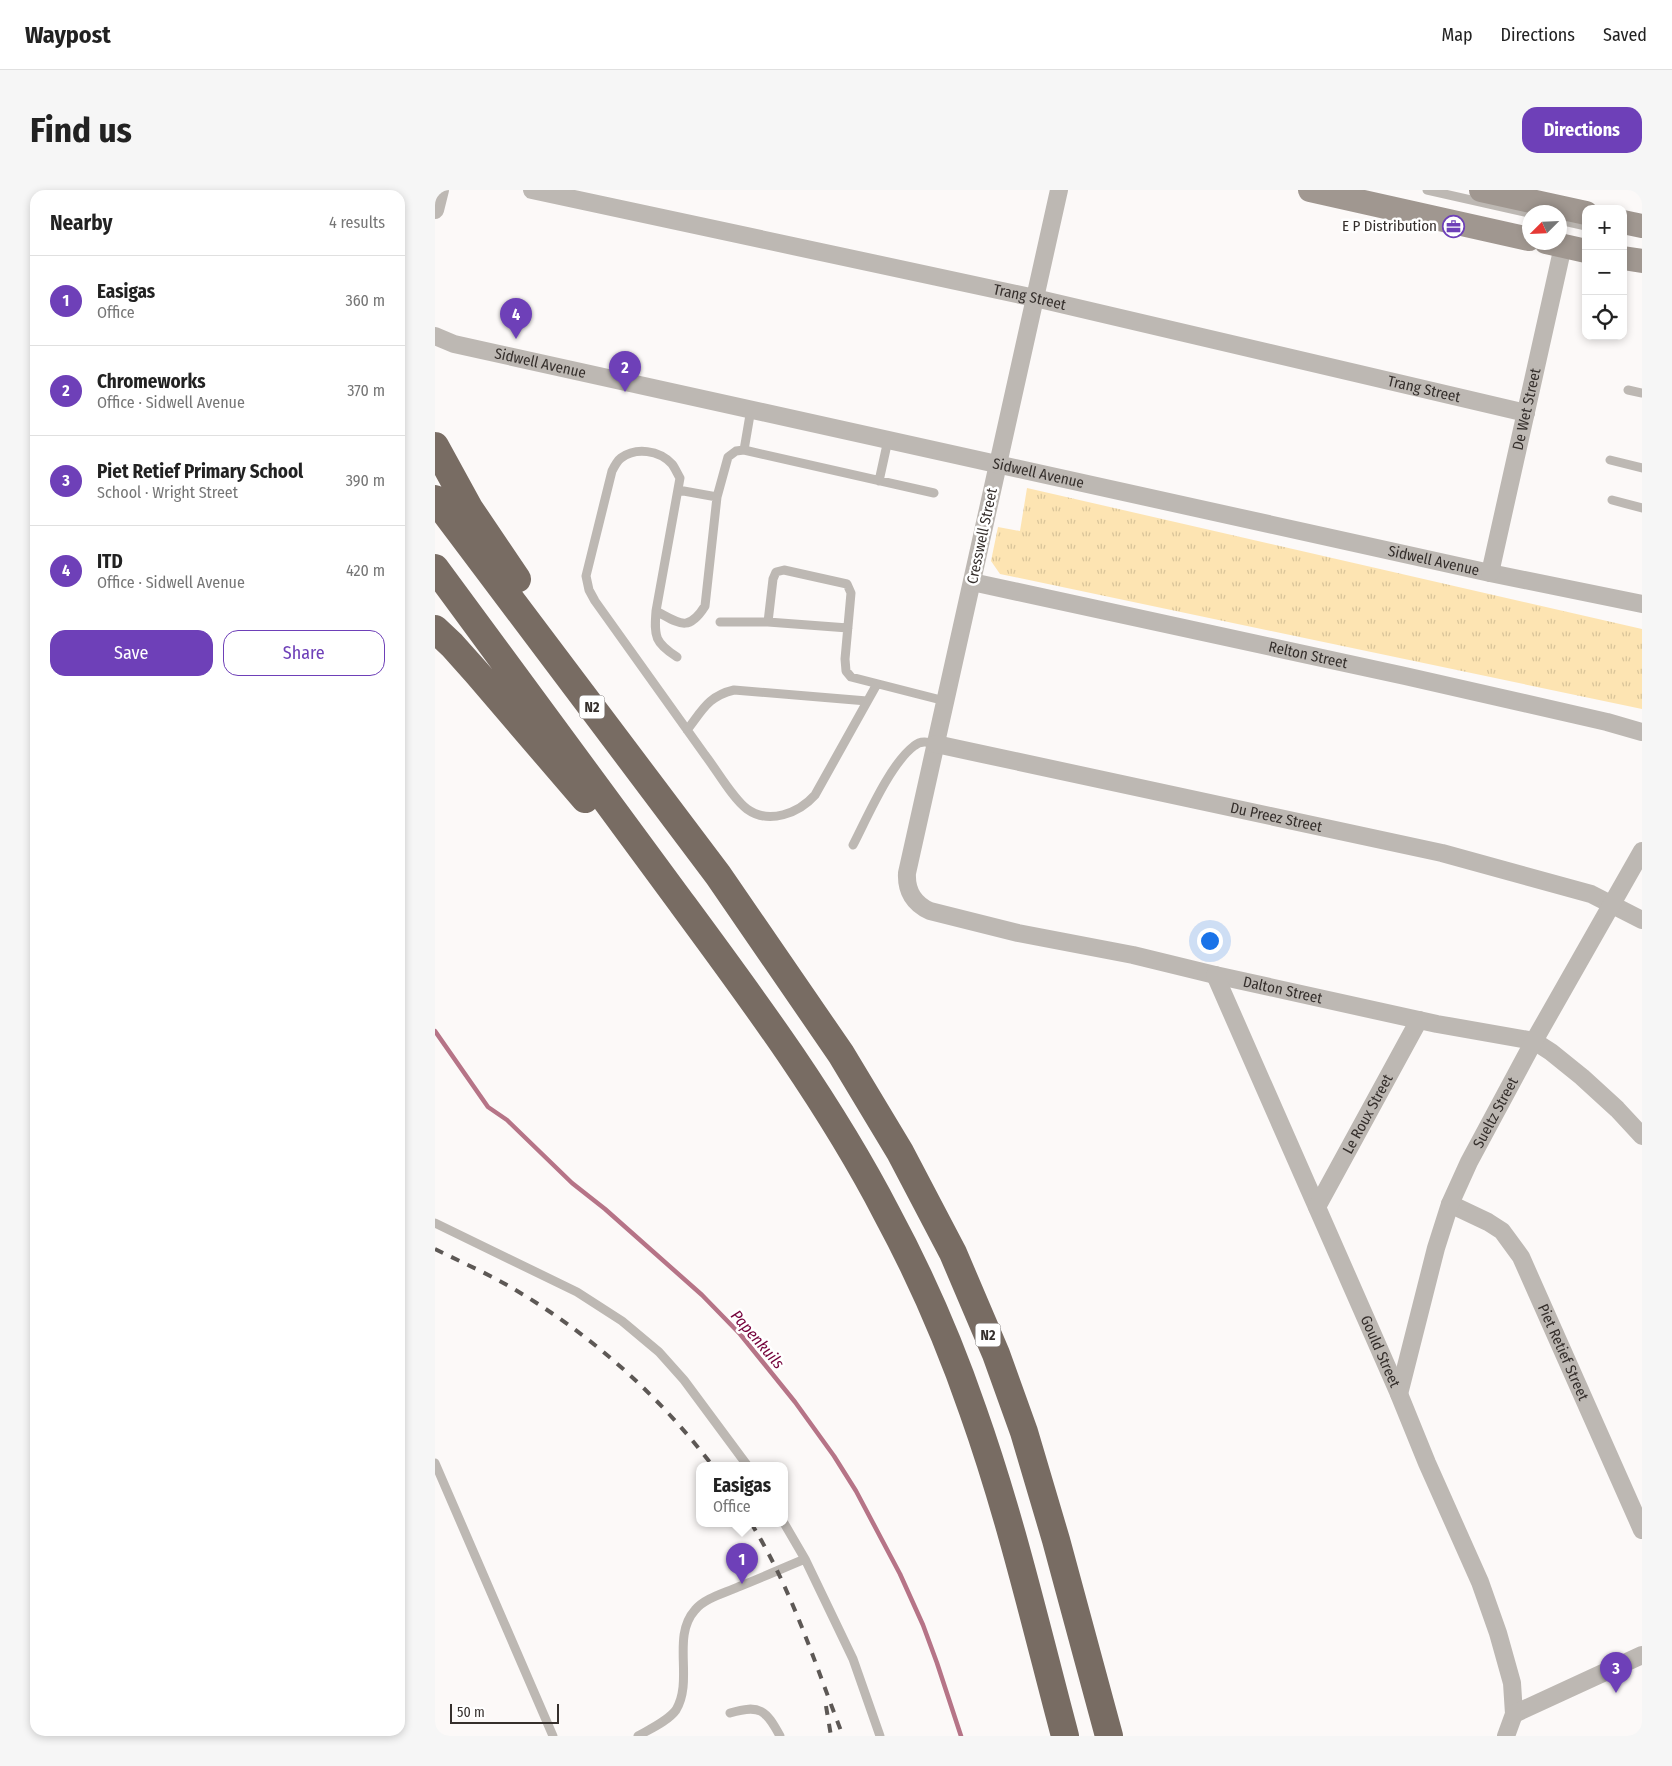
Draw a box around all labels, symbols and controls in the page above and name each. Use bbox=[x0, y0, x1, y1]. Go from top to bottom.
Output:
text: Waypost bbox=[25, 21, 111, 49]
text: Map bbox=[1441, 24, 1473, 46]
text: Directions bbox=[1501, 24, 1575, 46]
text: Saved bbox=[1603, 24, 1647, 46]
button: Directions bbox=[1522, 107, 1642, 153]
text: Find us bbox=[30, 109, 132, 151]
north arrow bbox=[1522, 205, 1567, 250]
map controls bbox=[1582, 205, 1627, 340]
button: + bbox=[1582, 205, 1627, 250]
text: Nearby bbox=[50, 210, 112, 236]
text: 4 results bbox=[329, 213, 385, 232]
office icon: E P Distribution bbox=[1441, 214, 1465, 238]
place label: E P Distribution bbox=[1342, 217, 1437, 235]
button: − bbox=[1582, 250, 1627, 295]
text: Easigas bbox=[97, 280, 155, 303]
street label: Trang Street bbox=[992, 280, 1068, 314]
text: 1 bbox=[63, 291, 69, 310]
text: 360 m bbox=[345, 291, 385, 310]
button: locate bbox=[1582, 295, 1627, 340]
pin: 4 bbox=[500, 298, 532, 339]
text: Office bbox=[97, 303, 135, 322]
street label: Sidwell Avenue bbox=[493, 344, 588, 382]
pin: 2 bbox=[609, 351, 641, 392]
street label: De Wet Street bbox=[1509, 366, 1545, 452]
text: Chromeworks bbox=[97, 370, 205, 393]
street label: Trang Street bbox=[1386, 372, 1462, 406]
text: 2 bbox=[62, 381, 70, 400]
text: 370 m bbox=[347, 381, 385, 400]
text: Office · Sidwell Avenue bbox=[97, 393, 245, 412]
street label: Sidwell Avenue bbox=[991, 454, 1086, 492]
text: Piet Retief Primary School bbox=[97, 460, 303, 483]
text: 3 bbox=[62, 471, 70, 490]
text: 390 m bbox=[346, 471, 385, 490]
text: School · Wright Street bbox=[97, 483, 238, 502]
street label: Cresswell Street bbox=[963, 486, 1001, 586]
street label: Sidwell Avenue bbox=[1386, 542, 1481, 579]
text: ITD bbox=[97, 550, 123, 573]
text: 4 bbox=[62, 561, 70, 580]
text: 420 m bbox=[346, 561, 385, 580]
text: Office · Sidwell Avenue bbox=[97, 573, 245, 592]
button: Save bbox=[50, 630, 213, 676]
button: Share bbox=[223, 630, 385, 676]
street label: Relton Street bbox=[1267, 638, 1349, 672]
road number: N2 bbox=[579, 696, 605, 718]
street label: Du Preez Street bbox=[1229, 799, 1324, 836]
your location bbox=[1197, 928, 1223, 954]
street label: Dalton Street bbox=[1241, 972, 1324, 1007]
street label: Le Roux Street bbox=[1339, 1071, 1397, 1157]
street label: Sueltz Street bbox=[1469, 1074, 1522, 1151]
street label: Piet Retief Street bbox=[1534, 1301, 1593, 1403]
water label: Papenkuils bbox=[727, 1306, 788, 1373]
street label: Gould Street bbox=[1357, 1313, 1404, 1390]
road number: N2 bbox=[975, 1324, 1001, 1346]
popup bbox=[696, 1462, 788, 1527]
text: Easigas bbox=[713, 1474, 771, 1497]
text: Office bbox=[713, 1497, 751, 1516]
pin: 1 bbox=[726, 1543, 758, 1584]
pin: 3 bbox=[1600, 1652, 1632, 1693]
scale bar bbox=[450, 1701, 559, 1724]
text: 50 m bbox=[457, 1704, 485, 1721]

